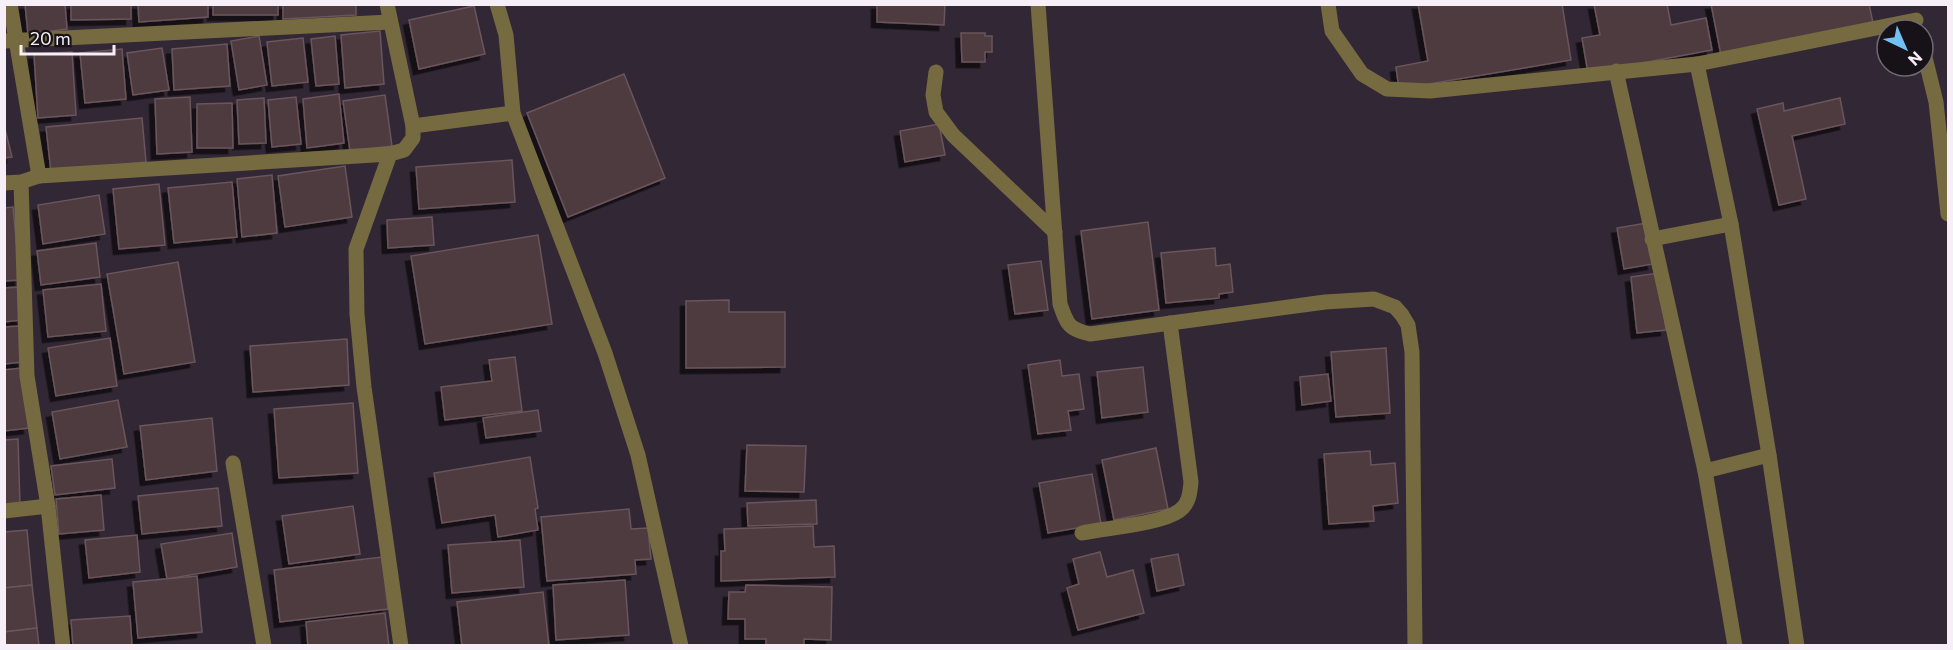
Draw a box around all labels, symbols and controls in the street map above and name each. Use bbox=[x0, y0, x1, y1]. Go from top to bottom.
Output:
scale bar bbox=[21, 18, 114, 56]
north arrow bbox=[1875, 18, 1935, 78]
text: 20 m bbox=[30, 27, 71, 49]
text: N bbox=[1905, 48, 1927, 70]

